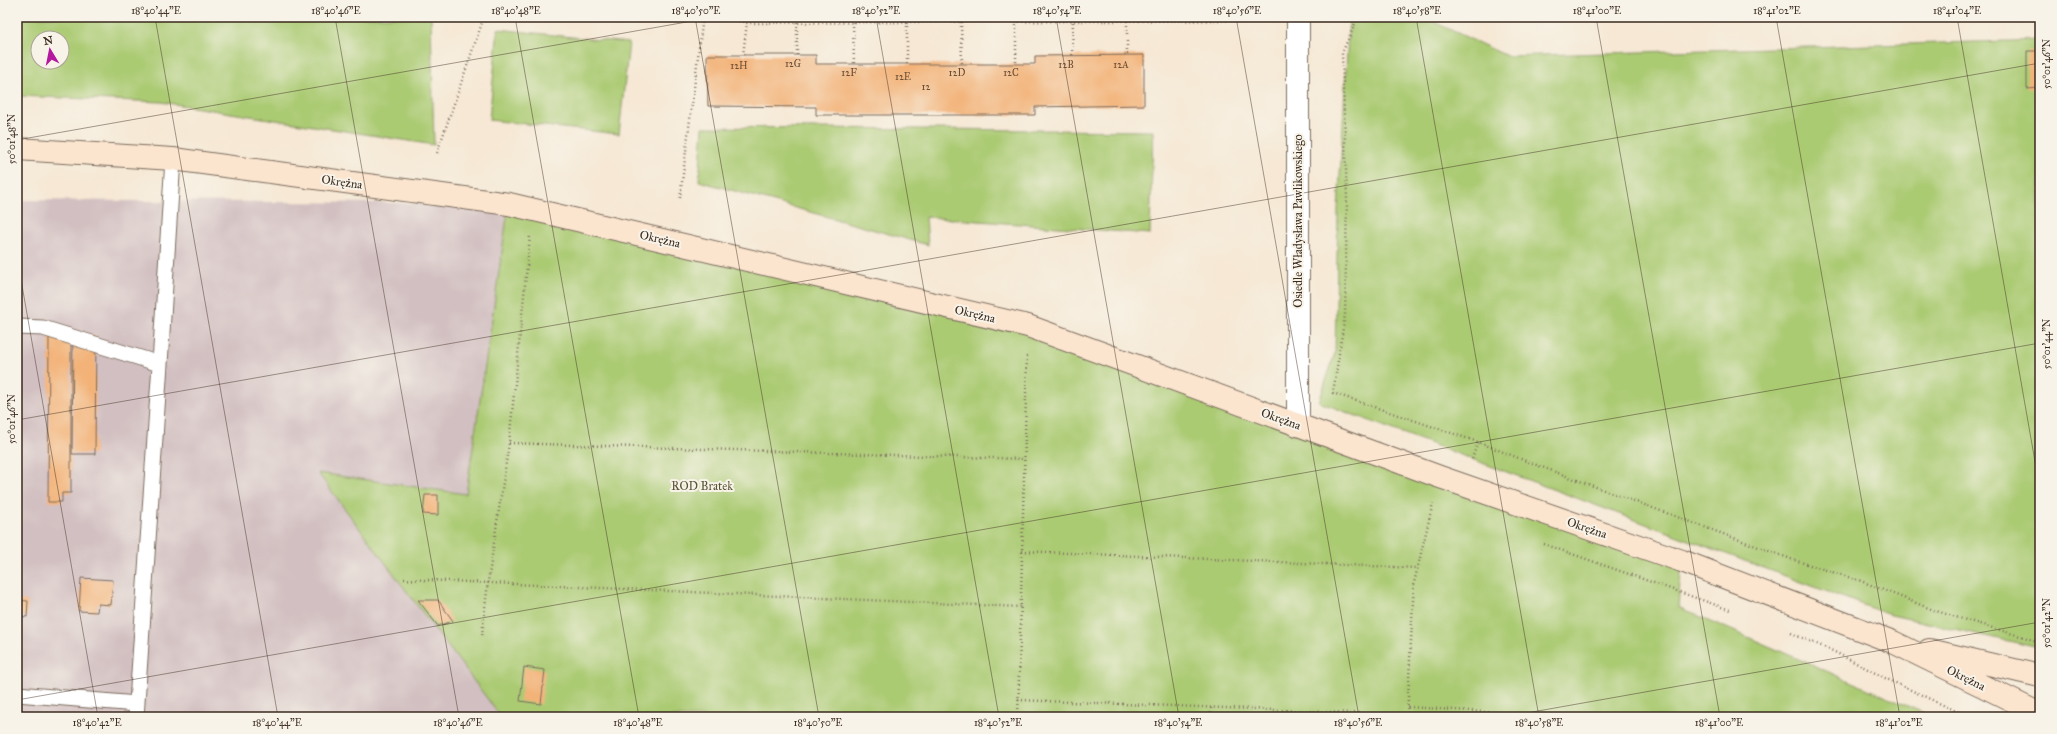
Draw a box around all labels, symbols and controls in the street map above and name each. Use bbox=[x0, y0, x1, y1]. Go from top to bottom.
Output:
text: 18°40'44"E bbox=[131, 5, 181, 17]
text: 18°40'46"E bbox=[311, 5, 361, 17]
text: 18°40'48"E bbox=[491, 5, 541, 17]
text: 18°40'50"E bbox=[671, 5, 721, 17]
text: 18°40'52"E bbox=[852, 5, 900, 17]
text: 18°40'54"E bbox=[1033, 5, 1081, 17]
text: 18°40'56"E bbox=[1213, 5, 1261, 17]
text: 18°40'58"E bbox=[1393, 5, 1441, 17]
text: 18°41'00"E bbox=[1573, 5, 1621, 17]
text: 18°41'02"E bbox=[1753, 5, 1801, 17]
text: 18°41'04"E bbox=[1933, 5, 1981, 17]
north arrow bbox=[30, 30, 70, 70]
text: N bbox=[43, 33, 55, 48]
text: 50°01'46"N bbox=[2041, 38, 2053, 89]
house number: 12G bbox=[785, 58, 801, 70]
house number: 12B bbox=[1058, 59, 1074, 71]
house number: 12A bbox=[1113, 59, 1129, 71]
house number: 12H bbox=[730, 60, 748, 72]
house number: 12F bbox=[841, 67, 857, 79]
house number: 12D bbox=[949, 67, 965, 79]
house number: 12C bbox=[1003, 67, 1019, 79]
house number: 12E bbox=[895, 71, 911, 83]
house number: 12 bbox=[922, 81, 931, 93]
text: 50°01'48"N bbox=[6, 113, 18, 164]
street label: Osiedle Władysława Pawlikowskiego bbox=[1291, 134, 1306, 308]
street label: Okrężna bbox=[321, 172, 364, 192]
street label: Okrężna bbox=[638, 228, 683, 251]
street label: Okrężna bbox=[953, 303, 998, 326]
text: 50°01'44"N bbox=[2041, 318, 2053, 369]
text: 50°01'46"N bbox=[6, 393, 18, 444]
street label: Okrężna bbox=[1259, 405, 1304, 433]
park label: ROD Bratek bbox=[671, 479, 733, 493]
street label: Okrężna bbox=[1565, 515, 1610, 542]
text: 50°01'42"N bbox=[2041, 598, 2053, 648]
street label: Okrężna bbox=[1944, 663, 1988, 694]
text: 18°40'42"E bbox=[72, 717, 122, 729]
text: 18°40'44"E bbox=[252, 717, 302, 729]
text: 18°40'46"E bbox=[433, 717, 483, 729]
text: 18°40'48"E bbox=[613, 717, 663, 729]
text: 18°40'50"E bbox=[793, 717, 843, 729]
text: 18°40'52"E bbox=[974, 717, 1022, 729]
text: 18°40'54"E bbox=[1154, 717, 1202, 729]
text: 18°40'56"E bbox=[1334, 717, 1382, 729]
text: 18°40'58"E bbox=[1515, 717, 1563, 729]
text: 18°41'00"E bbox=[1695, 717, 1743, 729]
text: 18°41'02"E bbox=[1875, 717, 1923, 729]

